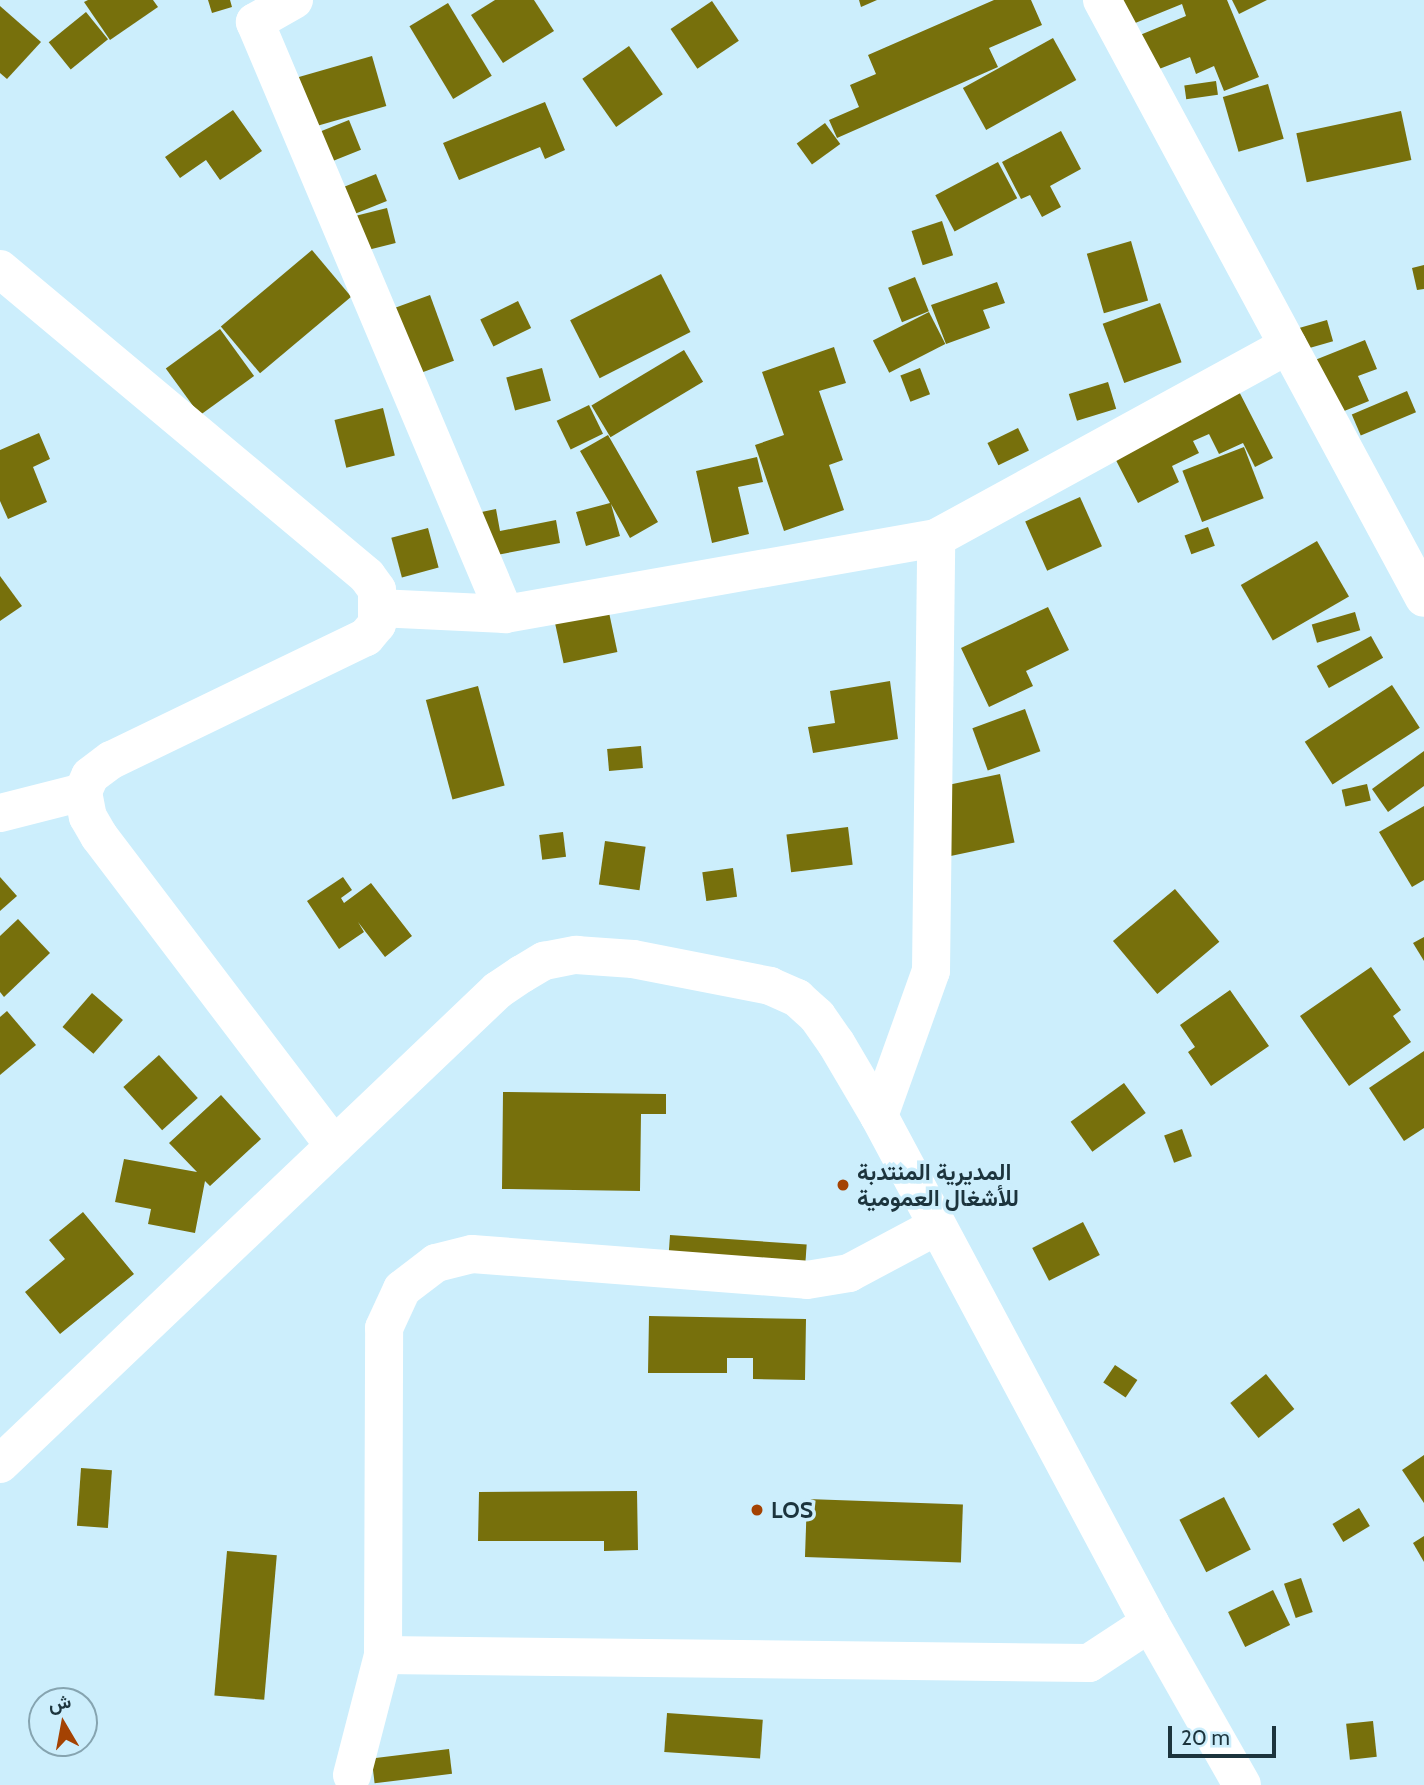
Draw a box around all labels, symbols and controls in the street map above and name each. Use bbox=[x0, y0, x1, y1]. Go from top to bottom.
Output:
place label: المديرية المنتدبة للأشغال العمومية bbox=[857, 1158, 1019, 1212]
marker: المديرية المنتدبة للأشغال العمومية bbox=[835, 1177, 851, 1193]
place label: LOS bbox=[771, 1496, 813, 1524]
marker: LOS bbox=[749, 1502, 765, 1518]
north arrow bbox=[28, 1687, 98, 1757]
text: ش bbox=[46, 1689, 73, 1716]
scale bar bbox=[1172, 1712, 1280, 1756]
text: 20 m bbox=[1181, 1725, 1230, 1750]

